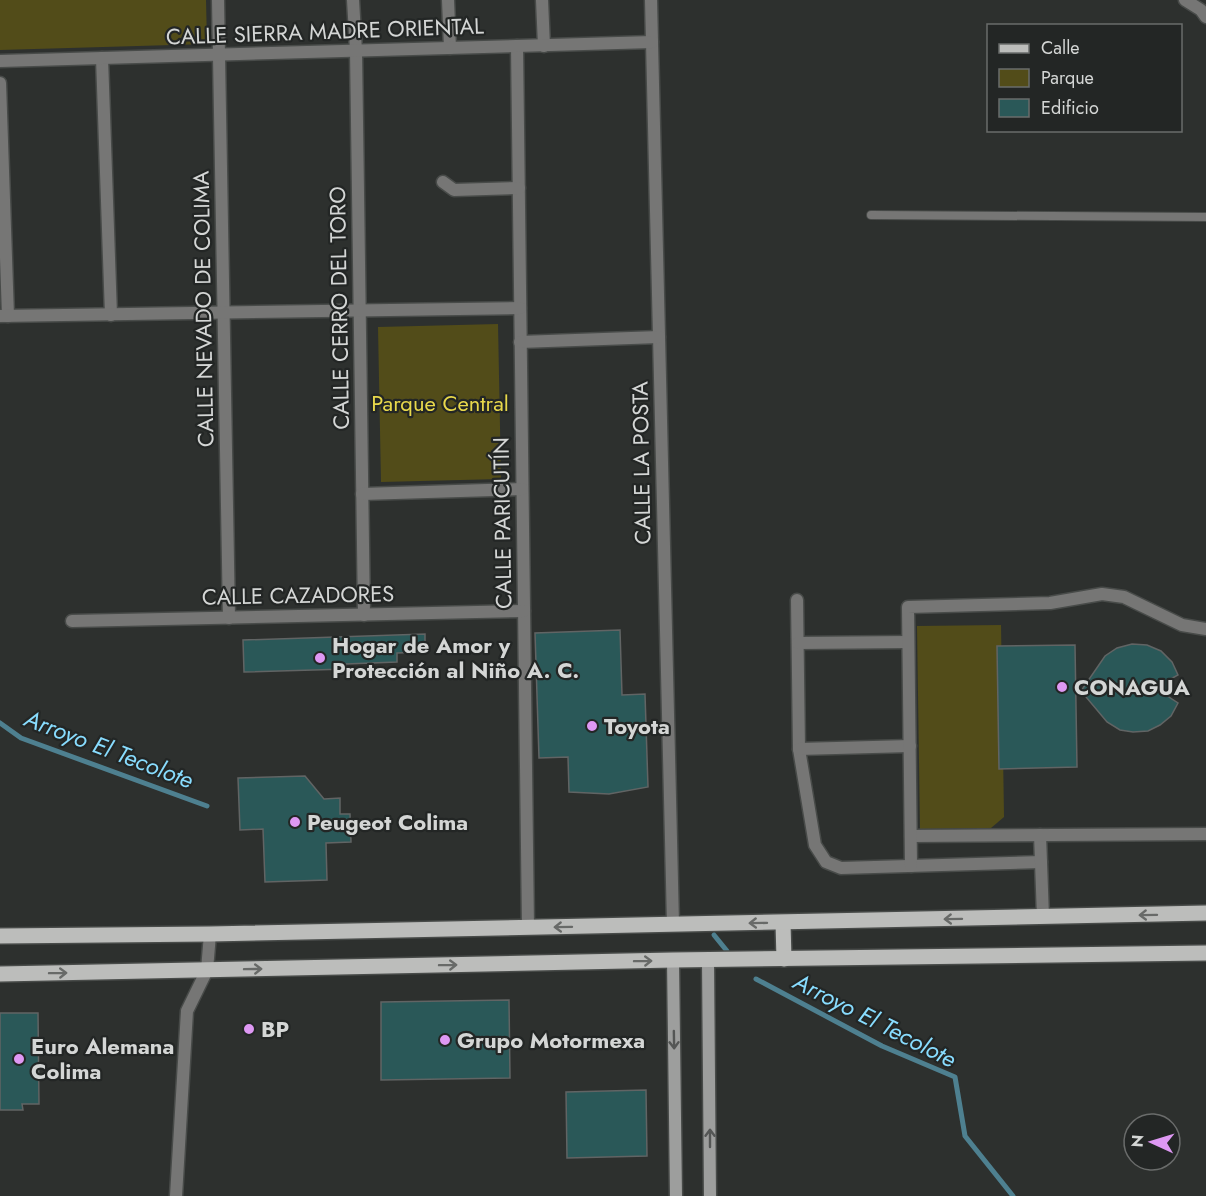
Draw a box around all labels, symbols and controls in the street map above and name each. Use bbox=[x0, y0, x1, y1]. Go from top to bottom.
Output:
street label: CALLE SIERRA MADRE ORIENTAL bbox=[165, 9, 485, 53]
legend bbox=[987, 24, 1182, 132]
text: Calle bbox=[1041, 35, 1080, 61]
text: Parque bbox=[1041, 65, 1094, 91]
text: Edificio bbox=[1041, 95, 1099, 121]
street label: CALLE NEVADO DE COLIMA bbox=[185, 170, 221, 447]
street label: CALLE CERRO DEL TORO bbox=[321, 186, 357, 430]
street label: CALLE LA POSTA bbox=[624, 381, 658, 545]
park label: Parque Central bbox=[371, 387, 509, 419]
street label: CALLE PARICUTÍN bbox=[485, 437, 519, 609]
street label: CALLE CAZADORES bbox=[202, 577, 394, 613]
place label: Hogar de Amor y Protección al Niño A. C. bbox=[332, 629, 579, 686]
marker: Hogar de Amor y Protección al Niño A. C. bbox=[313, 651, 327, 665]
place label: CONAGUA bbox=[1074, 671, 1191, 703]
marker: CONAGUA bbox=[1055, 680, 1069, 694]
water label: Arroyo El Tecolote bbox=[18, 700, 199, 797]
place label: Toyota bbox=[604, 710, 670, 742]
marker: Toyota bbox=[585, 719, 599, 733]
place label: Peugeot Colima bbox=[307, 806, 468, 838]
marker: Peugeot Colima bbox=[288, 815, 302, 829]
one-way arrow bbox=[1138, 909, 1158, 920]
one-way arrow bbox=[943, 913, 963, 925]
one-way arrow bbox=[748, 917, 768, 929]
one-way arrow bbox=[553, 921, 573, 932]
one-way arrow bbox=[633, 955, 653, 967]
one-way arrow bbox=[438, 959, 458, 971]
one-way arrow bbox=[243, 963, 263, 975]
water label: Arroyo El Tecolote bbox=[787, 963, 962, 1076]
one-way arrow bbox=[48, 967, 68, 979]
place label: BP bbox=[261, 1013, 289, 1045]
marker: BP bbox=[242, 1022, 256, 1036]
place label: Grupo Motormexa bbox=[457, 1024, 645, 1056]
one-way arrow bbox=[668, 1029, 680, 1049]
place label: Euro Alemana Colima bbox=[31, 1030, 174, 1087]
marker: Grupo Motormexa bbox=[438, 1033, 452, 1047]
marker: Euro Alemana Colima bbox=[12, 1052, 26, 1066]
north arrow bbox=[1122, 1112, 1182, 1172]
one-way arrow bbox=[704, 1128, 716, 1148]
text: N bbox=[1126, 1134, 1149, 1148]

